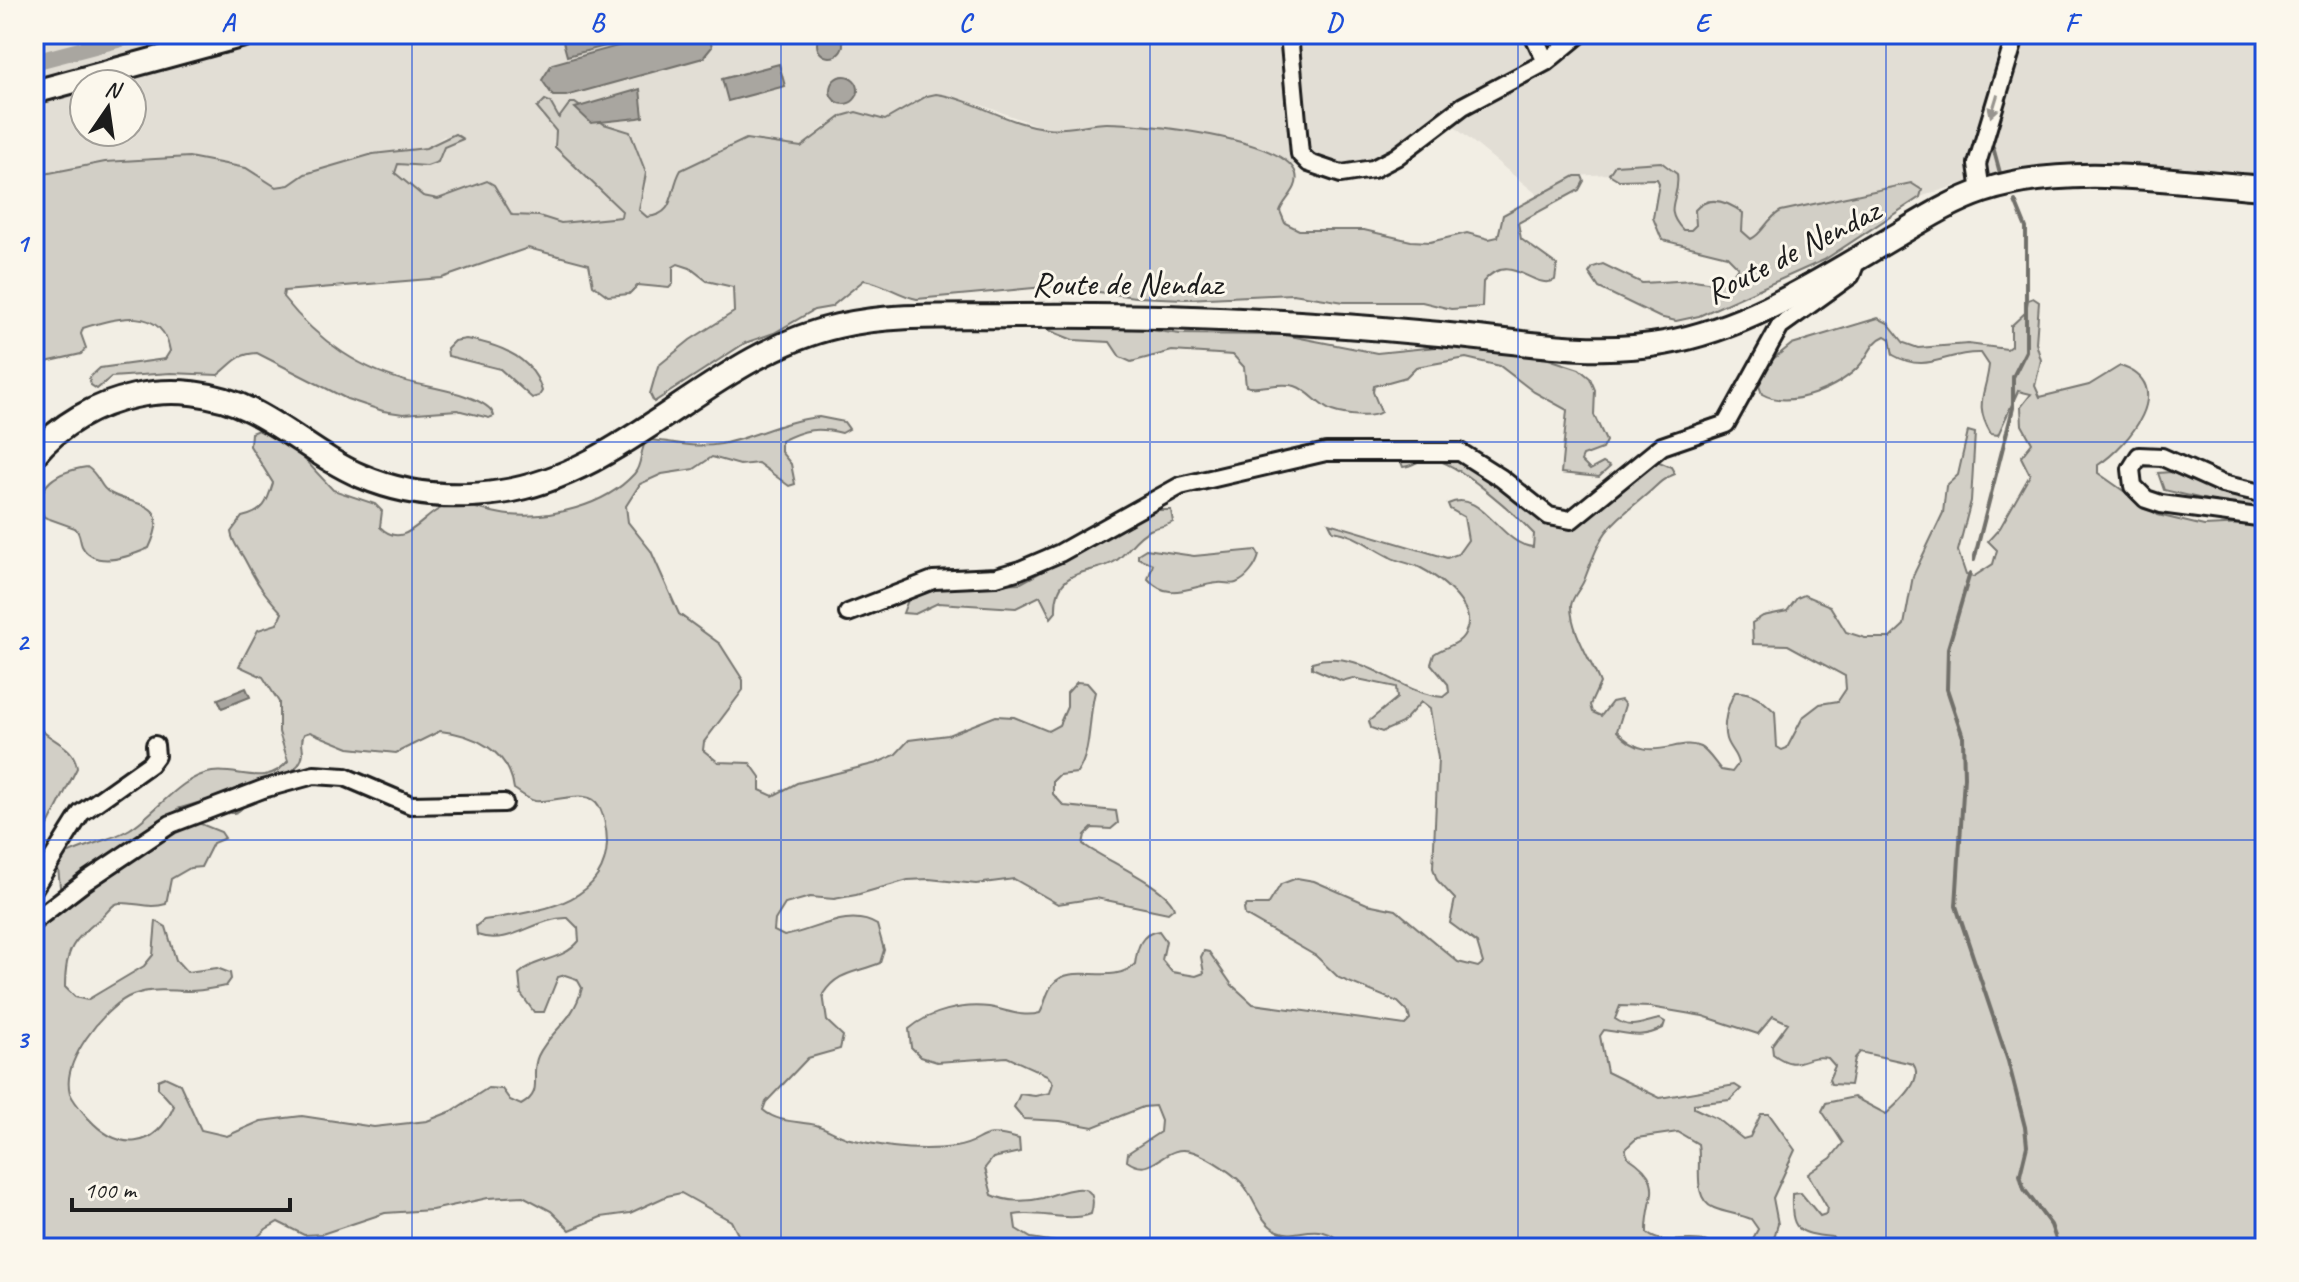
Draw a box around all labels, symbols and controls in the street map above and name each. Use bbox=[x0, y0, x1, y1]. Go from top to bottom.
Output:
text: A bbox=[221, 6, 236, 39]
text: B bbox=[590, 6, 606, 39]
text: C bbox=[959, 6, 975, 39]
text: D bbox=[1326, 6, 1344, 39]
text: E bbox=[1695, 6, 1713, 39]
text: F bbox=[2065, 6, 2083, 39]
north arrow bbox=[68, 68, 148, 148]
text: N bbox=[102, 74, 125, 105]
one-way arrow bbox=[1987, 94, 2000, 118]
street label: Route de Nendaz bbox=[1697, 187, 1890, 313]
text: 1 bbox=[16, 227, 31, 260]
street label: Route de Nendaz bbox=[1032, 262, 1225, 305]
text: 2 bbox=[16, 625, 30, 658]
text: 3 bbox=[16, 1023, 30, 1056]
scale bar bbox=[72, 1162, 290, 1212]
text: 100 m bbox=[84, 1175, 138, 1205]

